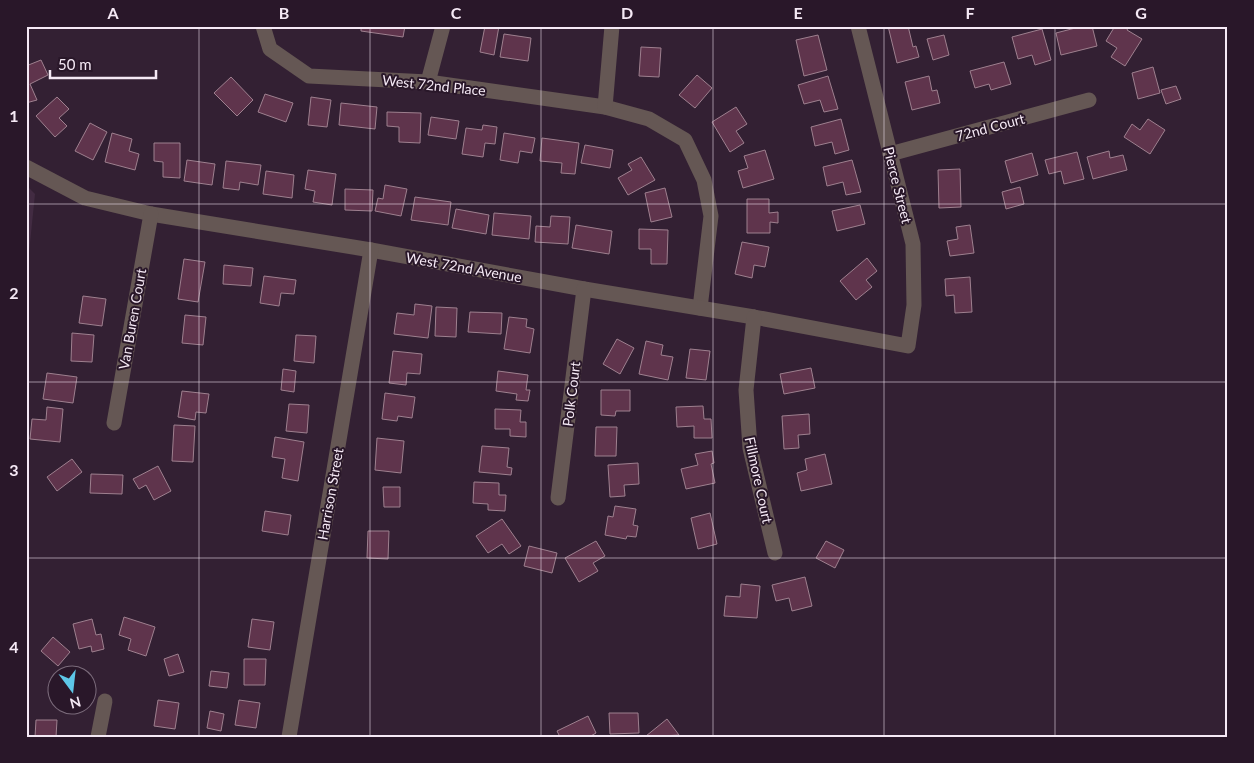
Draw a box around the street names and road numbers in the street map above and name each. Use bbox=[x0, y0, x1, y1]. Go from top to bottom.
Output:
street label: West 72nd Place bbox=[381, 71, 487, 99]
street label: 72nd Court bbox=[954, 110, 1026, 144]
street label: Pierce Street bbox=[880, 145, 916, 225]
street label: West 72nd Avenue bbox=[405, 248, 523, 286]
street label: Van Buren Court bbox=[115, 267, 149, 371]
street label: Polk Court bbox=[559, 361, 583, 427]
street label: Fillmore Court bbox=[742, 435, 776, 525]
street label: Harrison Street bbox=[314, 447, 346, 541]

